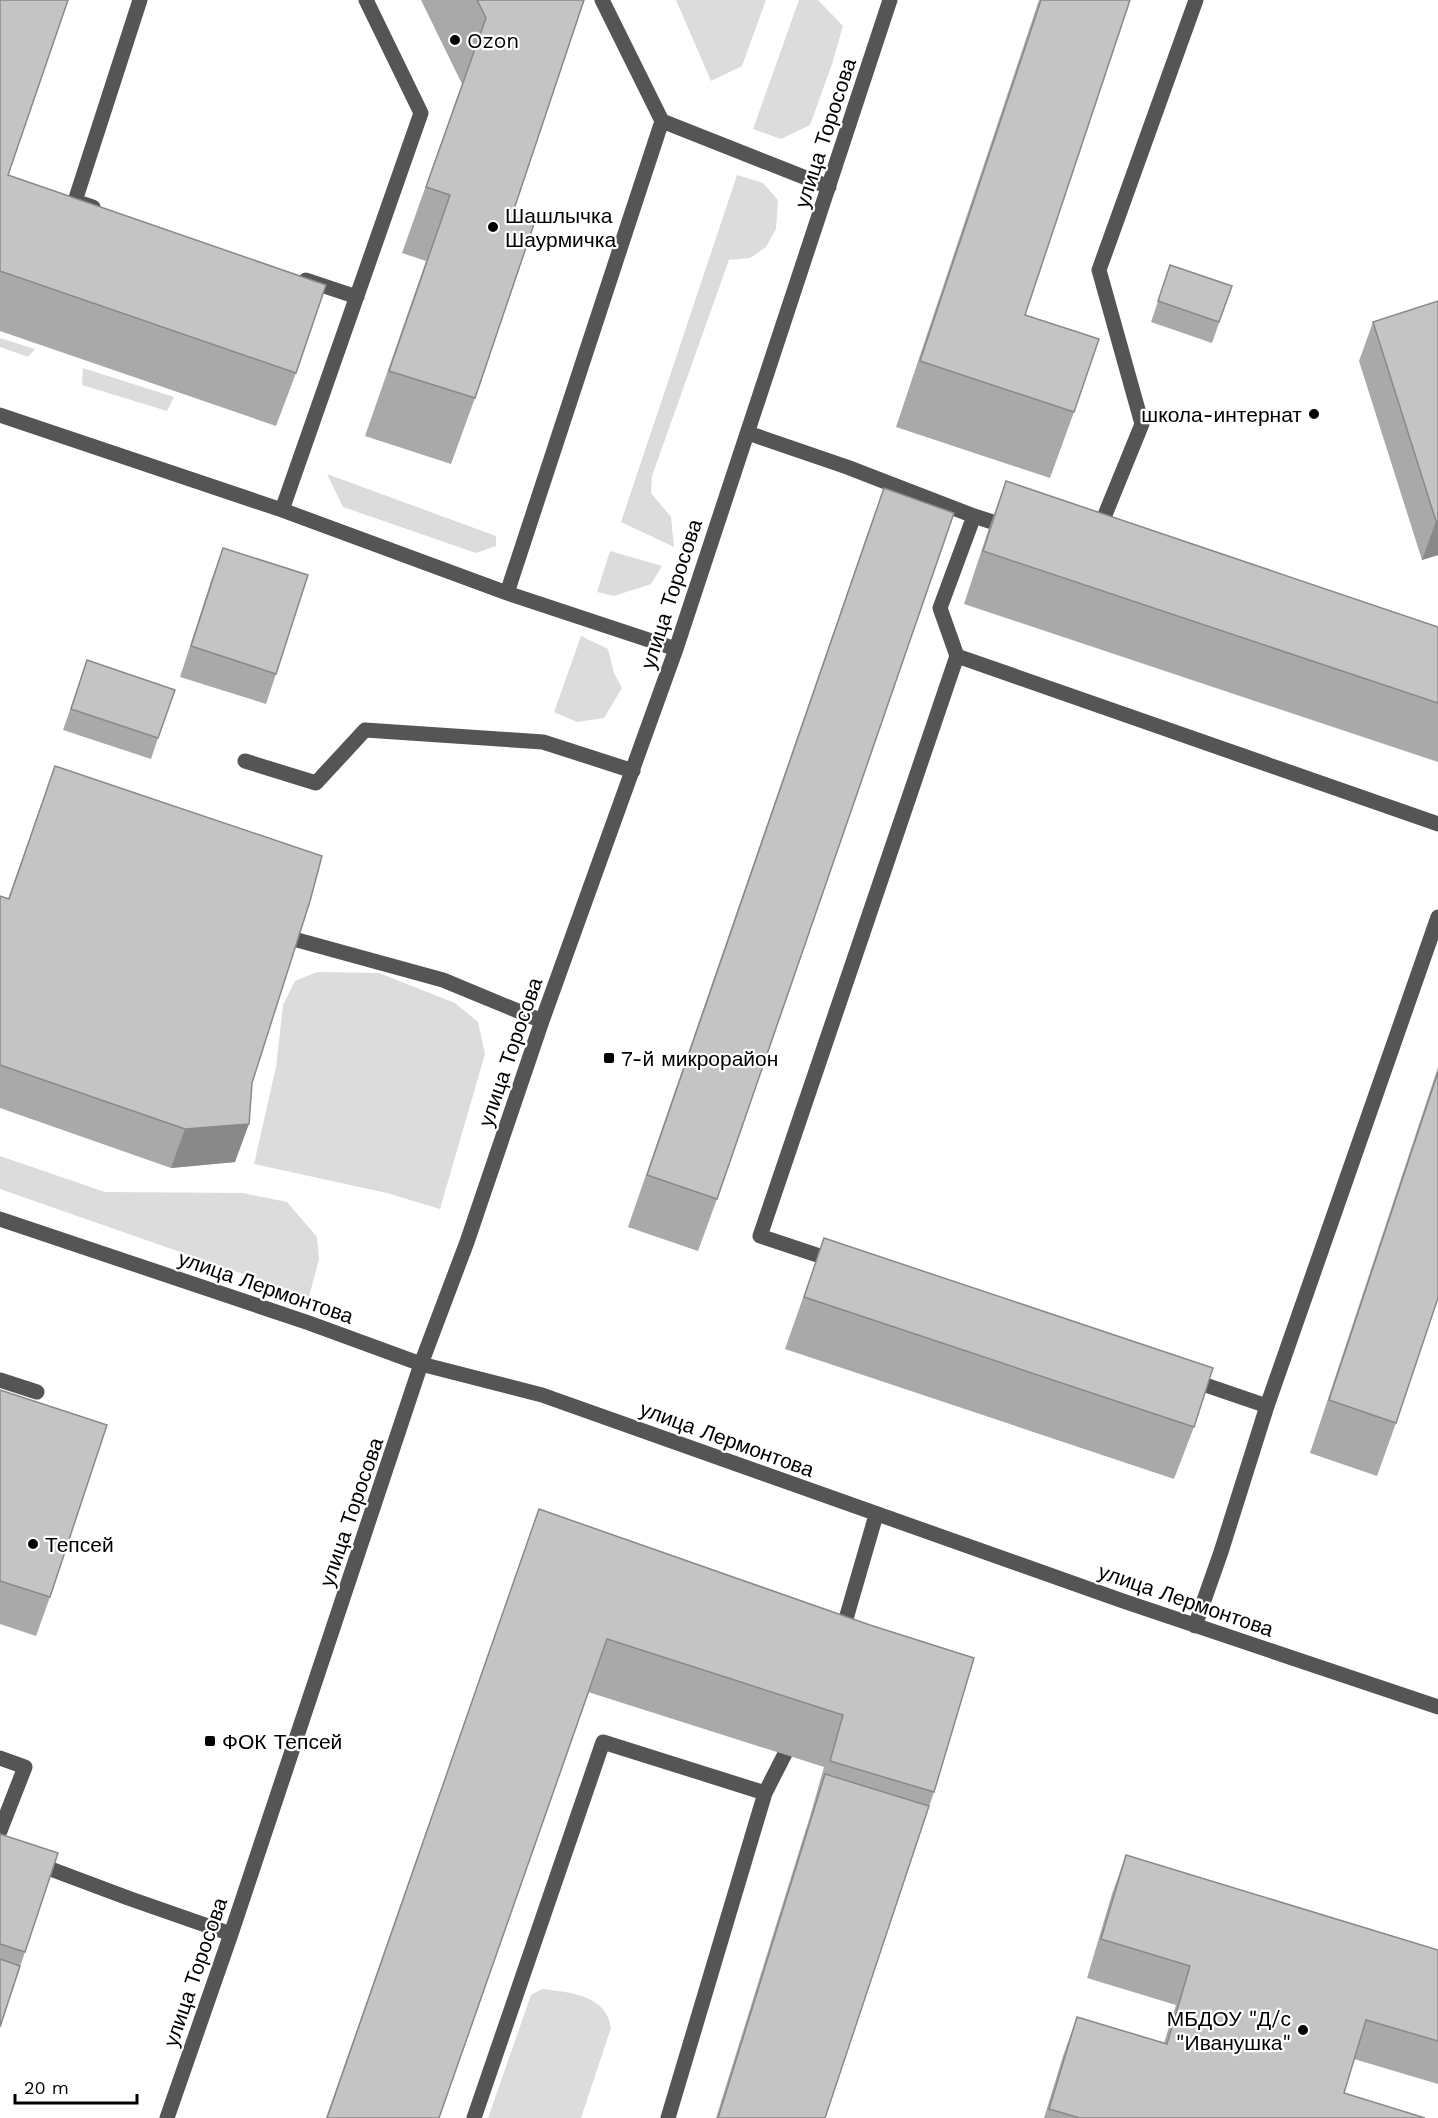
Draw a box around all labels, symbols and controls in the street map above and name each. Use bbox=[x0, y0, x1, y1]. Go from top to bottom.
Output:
place label: Ozon bbox=[467, 28, 519, 53]
marker: Ozon bbox=[448, 33, 462, 47]
street label: улица Торосова bbox=[789, 55, 861, 211]
place label: Шашлычка Шаурмичка bbox=[505, 203, 616, 252]
marker: Шашлычка Шаурмичка bbox=[486, 220, 500, 234]
place label: школа-интернат bbox=[1141, 402, 1302, 427]
marker: школа-интернат bbox=[1307, 407, 1321, 421]
street label: улица Торосова bbox=[635, 516, 707, 672]
street label: улица Торосова bbox=[473, 974, 547, 1130]
place label: 7-й микрорайон bbox=[621, 1046, 778, 1071]
marker: 7-й микрорайон bbox=[602, 1051, 616, 1065]
street label: улица Лермонтова bbox=[175, 1245, 357, 1329]
street label: улица Лермонтова bbox=[637, 1396, 818, 1482]
street label: улица Торосова bbox=[314, 1434, 388, 1590]
place label: Тепсей bbox=[45, 1532, 114, 1557]
marker: Тепсей bbox=[26, 1537, 40, 1551]
street label: улица Лермонтова bbox=[1095, 1558, 1277, 1642]
place label: ФОК Тепсей bbox=[222, 1729, 342, 1754]
marker: ФОК Тепсей bbox=[203, 1734, 217, 1748]
street label: улица Торосова bbox=[158, 1894, 232, 2050]
place label: МБДОУ "Д/с "Иванушка" bbox=[1167, 2006, 1291, 2055]
marker: МБДОУ "Д/с "Иванушка" bbox=[1296, 2023, 1310, 2037]
scale bar bbox=[15, 2067, 136, 2105]
text: 20 m bbox=[24, 2077, 69, 2098]

